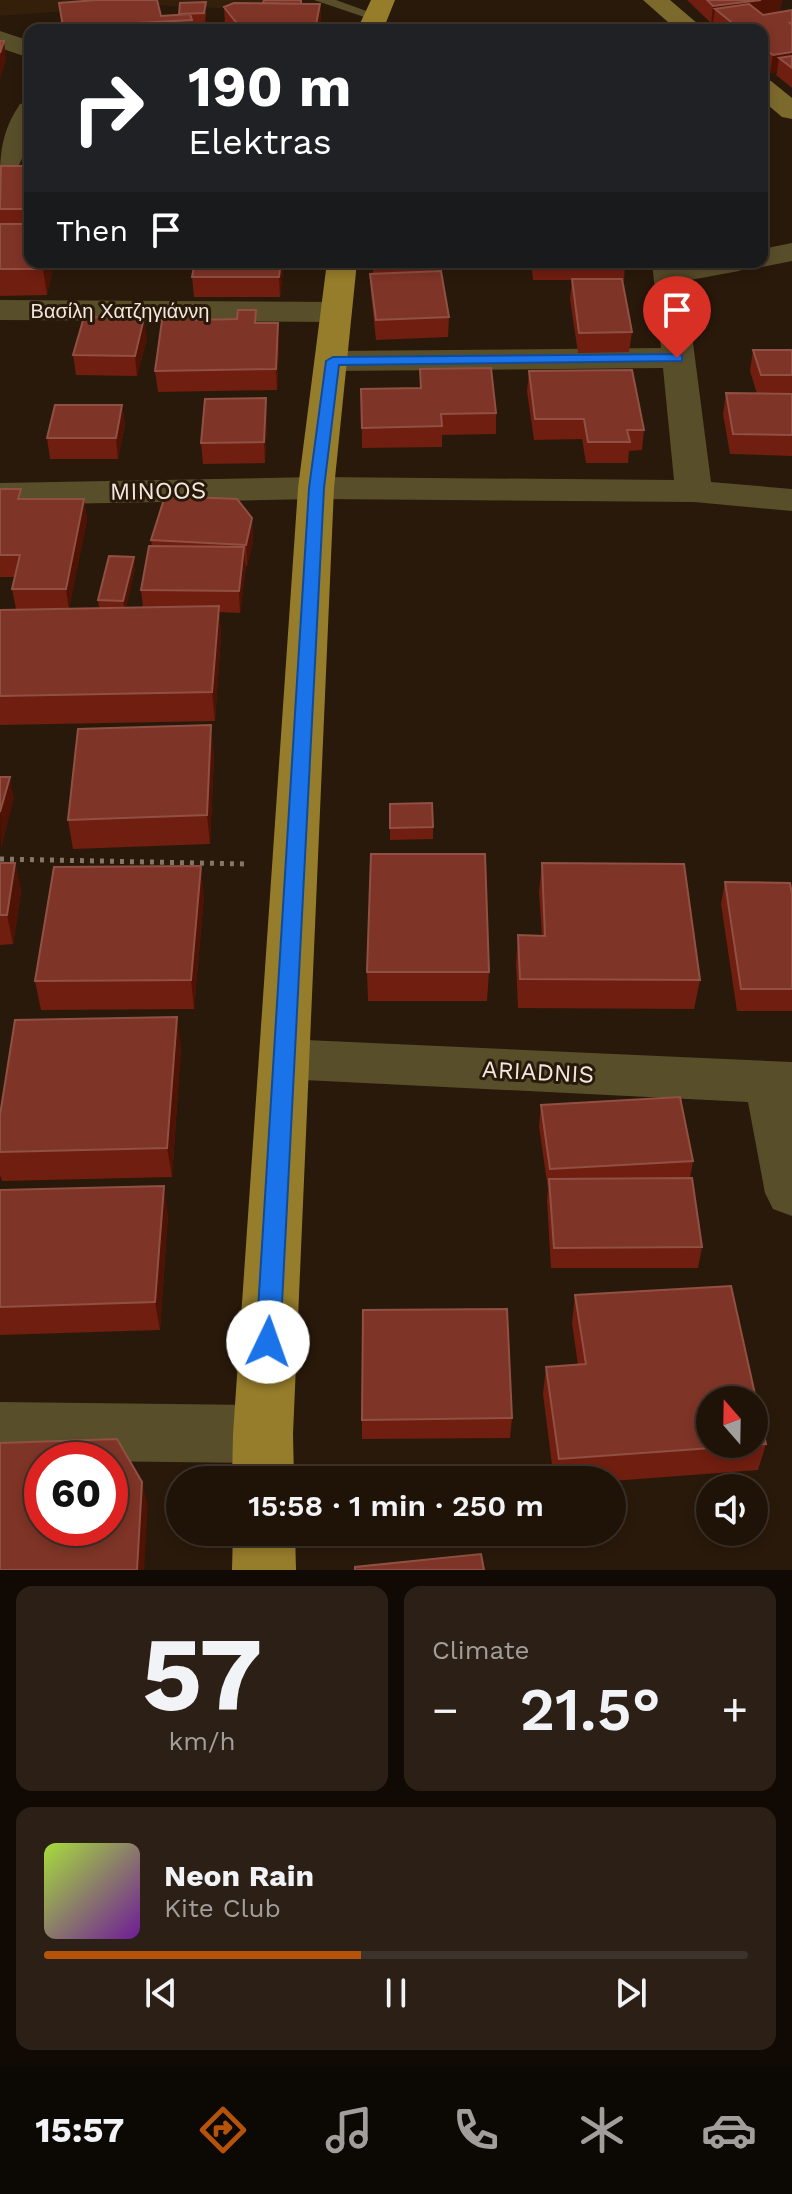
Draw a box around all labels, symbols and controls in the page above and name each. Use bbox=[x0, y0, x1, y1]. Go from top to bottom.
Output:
text: 190 m bbox=[188, 54, 351, 120]
icon: right bbox=[56, 56, 160, 160]
text: Elektras bbox=[188, 121, 332, 163]
icon: arrive bbox=[144, 208, 188, 252]
text: Then bbox=[56, 213, 128, 248]
pin bbox=[643, 276, 711, 358]
icon: arrive bbox=[655, 288, 699, 332]
street label: Βασίλη Χατζηγιάννη bbox=[31, 299, 209, 323]
street label: MINOOS bbox=[110, 476, 206, 506]
street label: ARIADNIS bbox=[481, 1055, 595, 1089]
position arrow bbox=[226, 1300, 310, 1384]
north arrow bbox=[696, 1386, 768, 1458]
map controls bbox=[696, 1386, 768, 1546]
speed limit sign: 60 bbox=[24, 1442, 128, 1546]
button: sound bbox=[696, 1474, 768, 1546]
text: 15:58 · 1 min · 250 m bbox=[248, 1488, 544, 1523]
text: 57 bbox=[142, 1613, 262, 1735]
text: Climate bbox=[432, 1635, 530, 1665]
text: 21.5° bbox=[519, 1674, 661, 1745]
text: − bbox=[432, 1684, 459, 1736]
text: + bbox=[721, 1684, 748, 1736]
text: km/h bbox=[169, 1726, 235, 1756]
text: Neon Rain bbox=[164, 1858, 314, 1893]
text: Kite Club bbox=[164, 1893, 281, 1923]
icon: previous bbox=[139, 1971, 183, 2015]
icon: pause bbox=[374, 1971, 418, 2015]
icon: next bbox=[609, 1971, 653, 2015]
icon: directions bbox=[195, 2102, 251, 2158]
icon: music bbox=[321, 2102, 377, 2158]
icon: phone bbox=[448, 2102, 504, 2158]
icon: climate bbox=[574, 2102, 630, 2158]
icon: car bbox=[701, 2102, 757, 2158]
text: 15:57 bbox=[35, 2109, 124, 2151]

